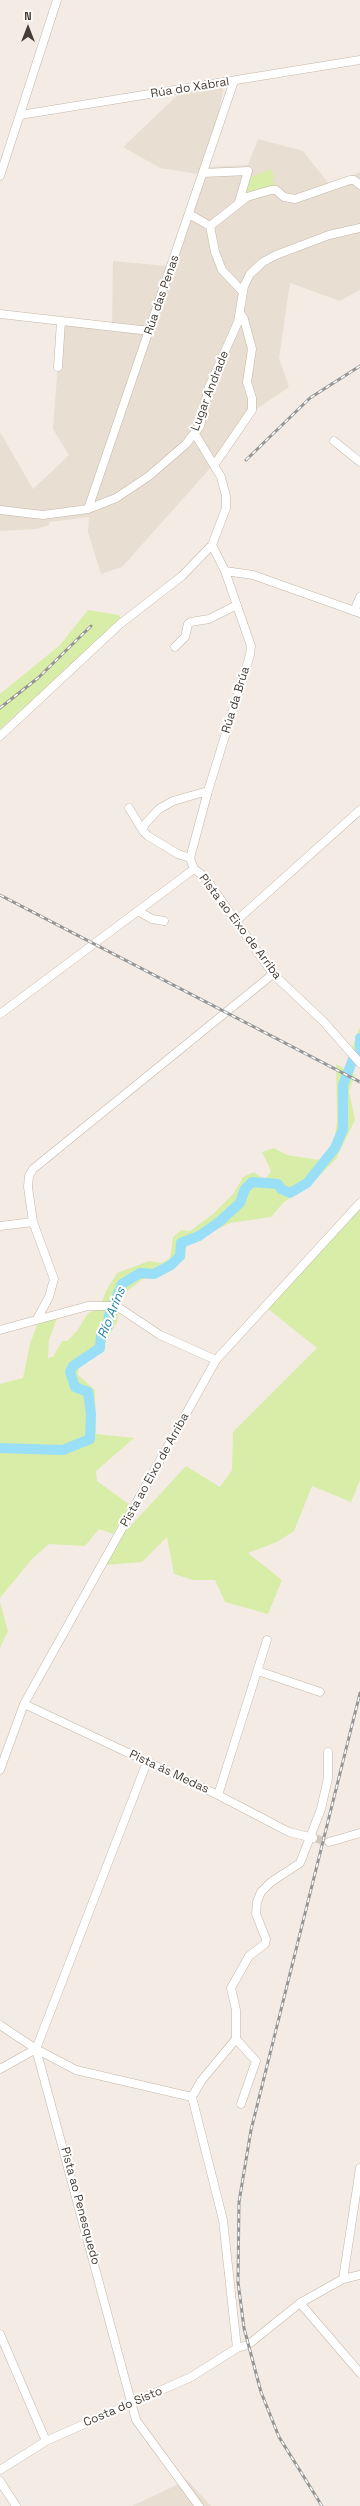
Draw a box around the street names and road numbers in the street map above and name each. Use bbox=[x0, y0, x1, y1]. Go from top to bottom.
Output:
street label: Rúa do Xabral bbox=[150, 75, 230, 101]
street label: Rúa das Penas bbox=[142, 253, 182, 337]
street label: Lugar Andrade bbox=[188, 349, 232, 433]
street label: Rúa da Brúa bbox=[219, 665, 253, 735]
street label: Pista ao Eixo de Arriba bbox=[196, 872, 284, 982]
street label: Pista ao Eixo de Arriba bbox=[118, 1411, 192, 1529]
street label: Pista ás Medas bbox=[127, 1747, 211, 1797]
street label: Pista ao Penesquedo bbox=[57, 2146, 103, 2266]
street label: Costa do Sisto bbox=[81, 2384, 165, 2430]

